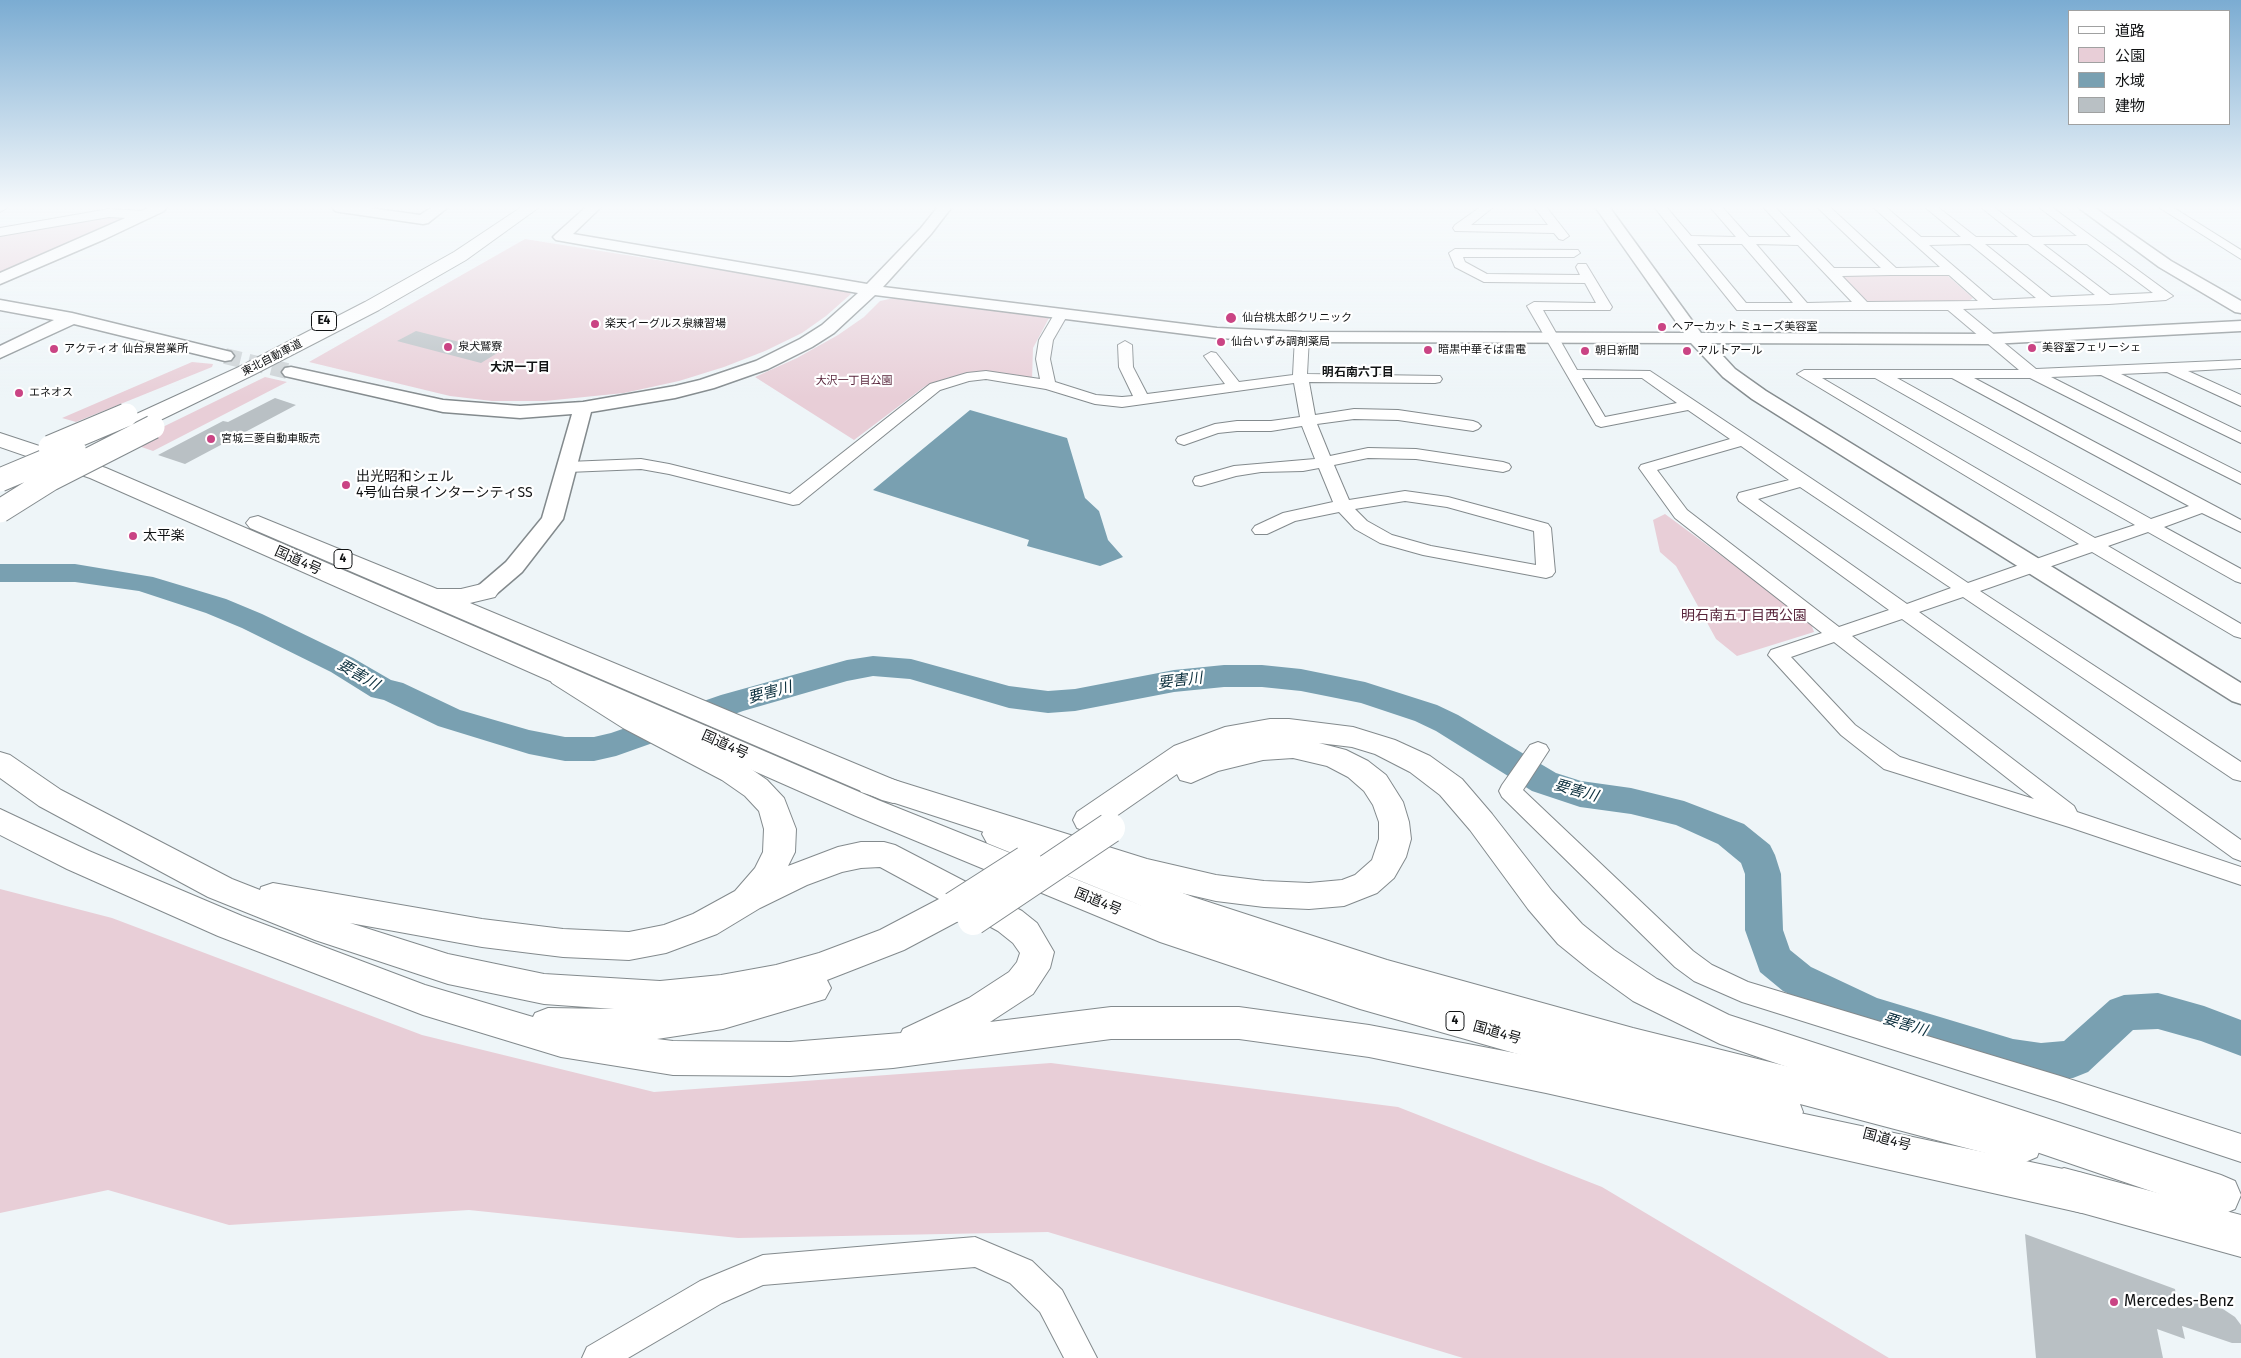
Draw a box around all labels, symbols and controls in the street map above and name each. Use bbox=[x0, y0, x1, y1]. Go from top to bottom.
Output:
legend bbox=[2068, 10, 2231, 125]
text: 道路 bbox=[2115, 22, 2145, 40]
text: 公園 bbox=[2115, 47, 2145, 65]
text: 水域 bbox=[2115, 72, 2145, 90]
text: 建物 bbox=[2115, 97, 2145, 115]
marker: 仙台桃太郎クリニック bbox=[1224, 311, 1238, 325]
place label: 仙台桃太郎クリニック bbox=[1242, 311, 1352, 325]
road number: E4 bbox=[312, 312, 336, 331]
place label: 楽天イーグルス泉練習場 bbox=[605, 317, 726, 331]
marker: 楽天イーグルス泉練習場 bbox=[589, 318, 601, 330]
place label: ヘアーカット ミューズ美容室 bbox=[1672, 320, 1817, 334]
marker: ヘアーカット ミューズ美容室 bbox=[1656, 321, 1668, 333]
place label: 仙台いずみ調剤薬局 bbox=[1231, 335, 1330, 349]
marker: 仙台いずみ調剤薬局 bbox=[1215, 336, 1227, 348]
street label: 東北自動車道 bbox=[240, 337, 304, 379]
place label: 泉犬鷲寮 bbox=[458, 340, 502, 354]
marker: 泉犬鷲寮 bbox=[442, 341, 454, 353]
place label: 美容室フェリーシェ bbox=[2042, 341, 2141, 355]
place label: アクティオ 仙台泉営業所 bbox=[64, 342, 188, 356]
marker: 美容室フェリーシェ bbox=[2026, 342, 2038, 354]
marker: アクティオ 仙台泉営業所 bbox=[48, 343, 60, 355]
place label: 暗黒中華そば雷電 bbox=[1438, 343, 1526, 357]
marker: 暗黒中華そば雷電 bbox=[1422, 344, 1434, 356]
place label: 朝日新聞 bbox=[1595, 344, 1639, 358]
place label: アルトアール bbox=[1697, 344, 1762, 358]
marker: 朝日新聞 bbox=[1579, 345, 1591, 357]
marker: アルトアール bbox=[1681, 345, 1693, 357]
district label: 大沢一丁目 bbox=[490, 361, 550, 375]
district label: 明石南六丁目 bbox=[1322, 366, 1394, 380]
park label: 大沢一丁目公園 bbox=[816, 374, 892, 388]
place label: エネオス bbox=[29, 386, 73, 400]
marker: エネオス bbox=[13, 387, 25, 399]
place label: 宮城三菱自動車販売 bbox=[221, 432, 320, 446]
marker: 宮城三菱自動車販売 bbox=[205, 433, 217, 445]
place label: 出光昭和シェル 4号仙台泉インターシティSS bbox=[356, 469, 533, 502]
marker: 出光昭和シェル 4号仙台泉インターシティSS bbox=[340, 479, 352, 491]
place label: 太平楽 bbox=[143, 528, 185, 544]
marker: 太平楽 bbox=[127, 530, 139, 542]
street label: 国道4号 bbox=[272, 543, 324, 579]
road number: 4 bbox=[334, 550, 352, 568]
park label: 明石南五丁目西公園 bbox=[1681, 608, 1807, 624]
water label: 要害川 bbox=[334, 656, 382, 694]
water label: 要害川 bbox=[1157, 669, 1203, 693]
water label: 要害川 bbox=[746, 678, 794, 708]
street label: 国道4号 bbox=[699, 727, 751, 763]
water label: 要害川 bbox=[1552, 776, 1600, 806]
street label: 国道4号 bbox=[1072, 885, 1124, 919]
water label: 要害川 bbox=[1881, 1010, 1929, 1040]
road number: 4 bbox=[1446, 1011, 1464, 1030]
street label: 国道4号 bbox=[1471, 1018, 1523, 1048]
street label: 国道4号 bbox=[1861, 1125, 1913, 1155]
place label: Mercedes-Benz bbox=[2124, 1292, 2234, 1312]
marker: Mercedes-Benz bbox=[2108, 1296, 2120, 1308]

